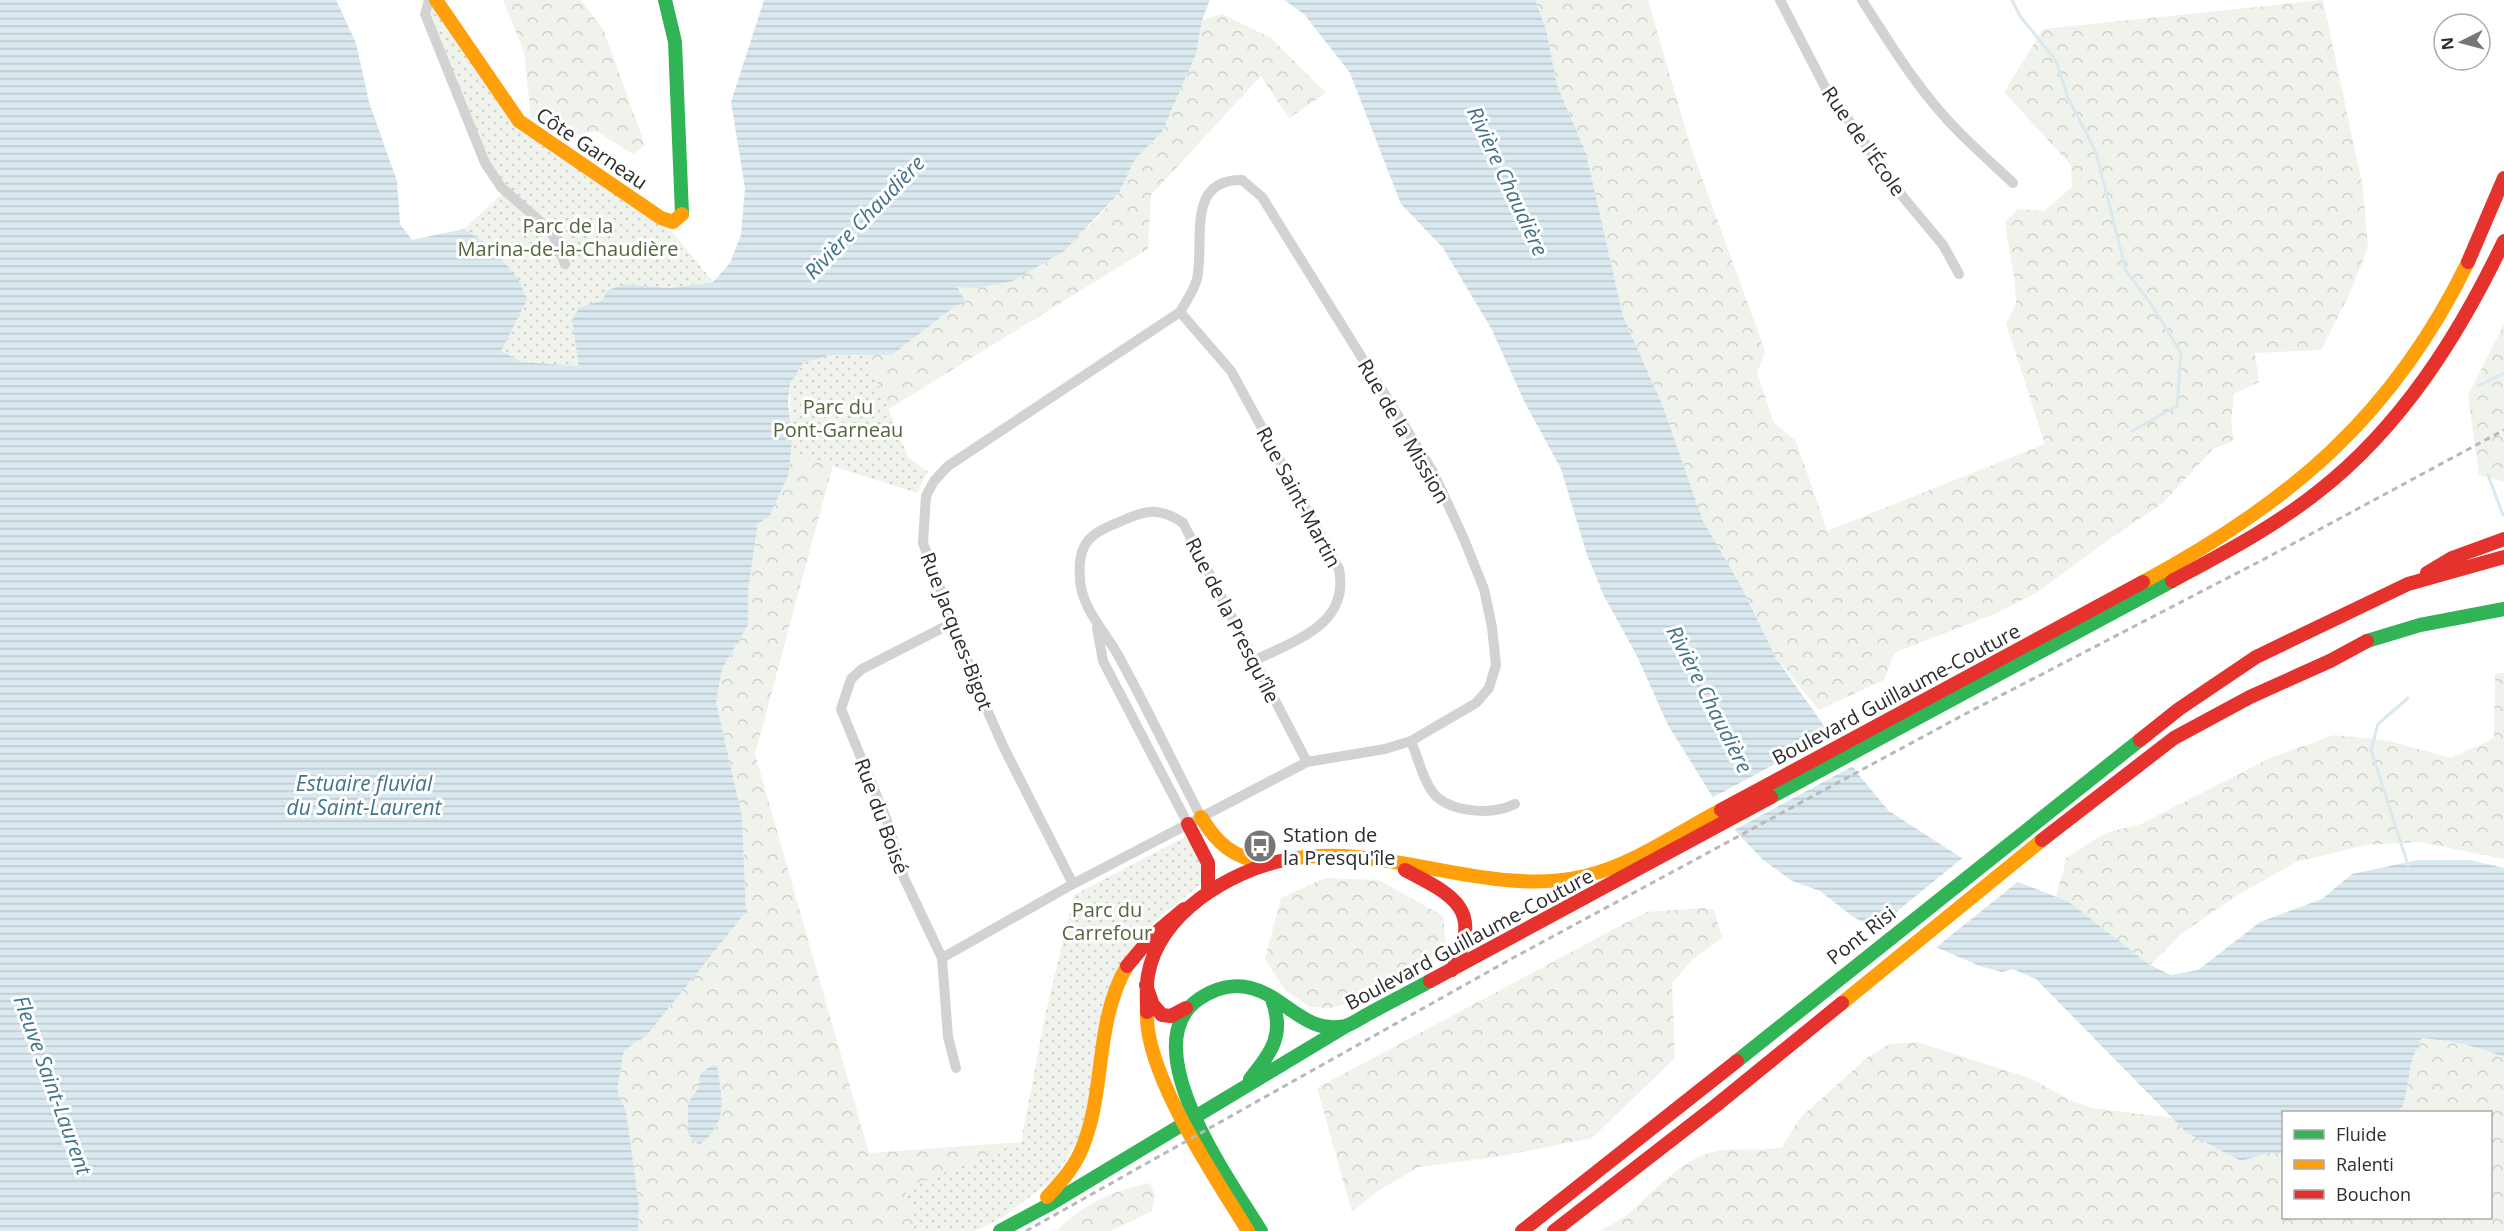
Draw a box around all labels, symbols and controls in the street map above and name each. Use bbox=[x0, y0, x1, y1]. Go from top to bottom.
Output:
north arrow bbox=[2432, 12, 2492, 72]
text: N bbox=[2435, 36, 2459, 51]
street label: Rue de l'École bbox=[1816, 81, 1912, 201]
street label: Côte Garneau bbox=[531, 101, 653, 195]
water label: Rivière Chaudière bbox=[1461, 102, 1555, 260]
water label: Rivière Chaudière bbox=[798, 149, 930, 285]
park label: Parc de la Marina-de-la-Chaudière bbox=[458, 212, 678, 262]
street label: Rue de la Mission bbox=[1352, 354, 1456, 508]
park label: Parc du Pont-Garneau bbox=[773, 393, 903, 443]
street label: Rue Saint-Martin bbox=[1251, 422, 1347, 572]
street label: Rue de la Presqu'île bbox=[1180, 533, 1286, 707]
street label: Rue Jacques-Bigot bbox=[915, 548, 999, 714]
street label: Boulevard Guillaume-Couture bbox=[1767, 617, 2025, 771]
water label: Rivière Chaudière bbox=[1661, 620, 1759, 778]
street label: Rue du Boisé bbox=[849, 754, 915, 878]
water label: Estuaire fluvial du Saint-Laurent bbox=[287, 769, 443, 821]
place label: Station de la Presqu'île bbox=[1283, 821, 1396, 871]
bus stop icon: Station de la Presqu'île bbox=[1242, 828, 1278, 864]
street label: Boulevard Guillaume-Couture bbox=[1340, 862, 1598, 1016]
park label: Parc du Carrefour bbox=[1062, 896, 1152, 946]
street label: Pont Risi bbox=[1821, 900, 1901, 970]
water label: Fleuve Saint-Laurent bbox=[8, 992, 99, 1179]
legend bbox=[2282, 1111, 2492, 1219]
text: Fluide bbox=[2336, 1122, 2387, 1146]
text: Ralenti bbox=[2336, 1152, 2394, 1176]
text: Bouchon bbox=[2336, 1182, 2411, 1206]

